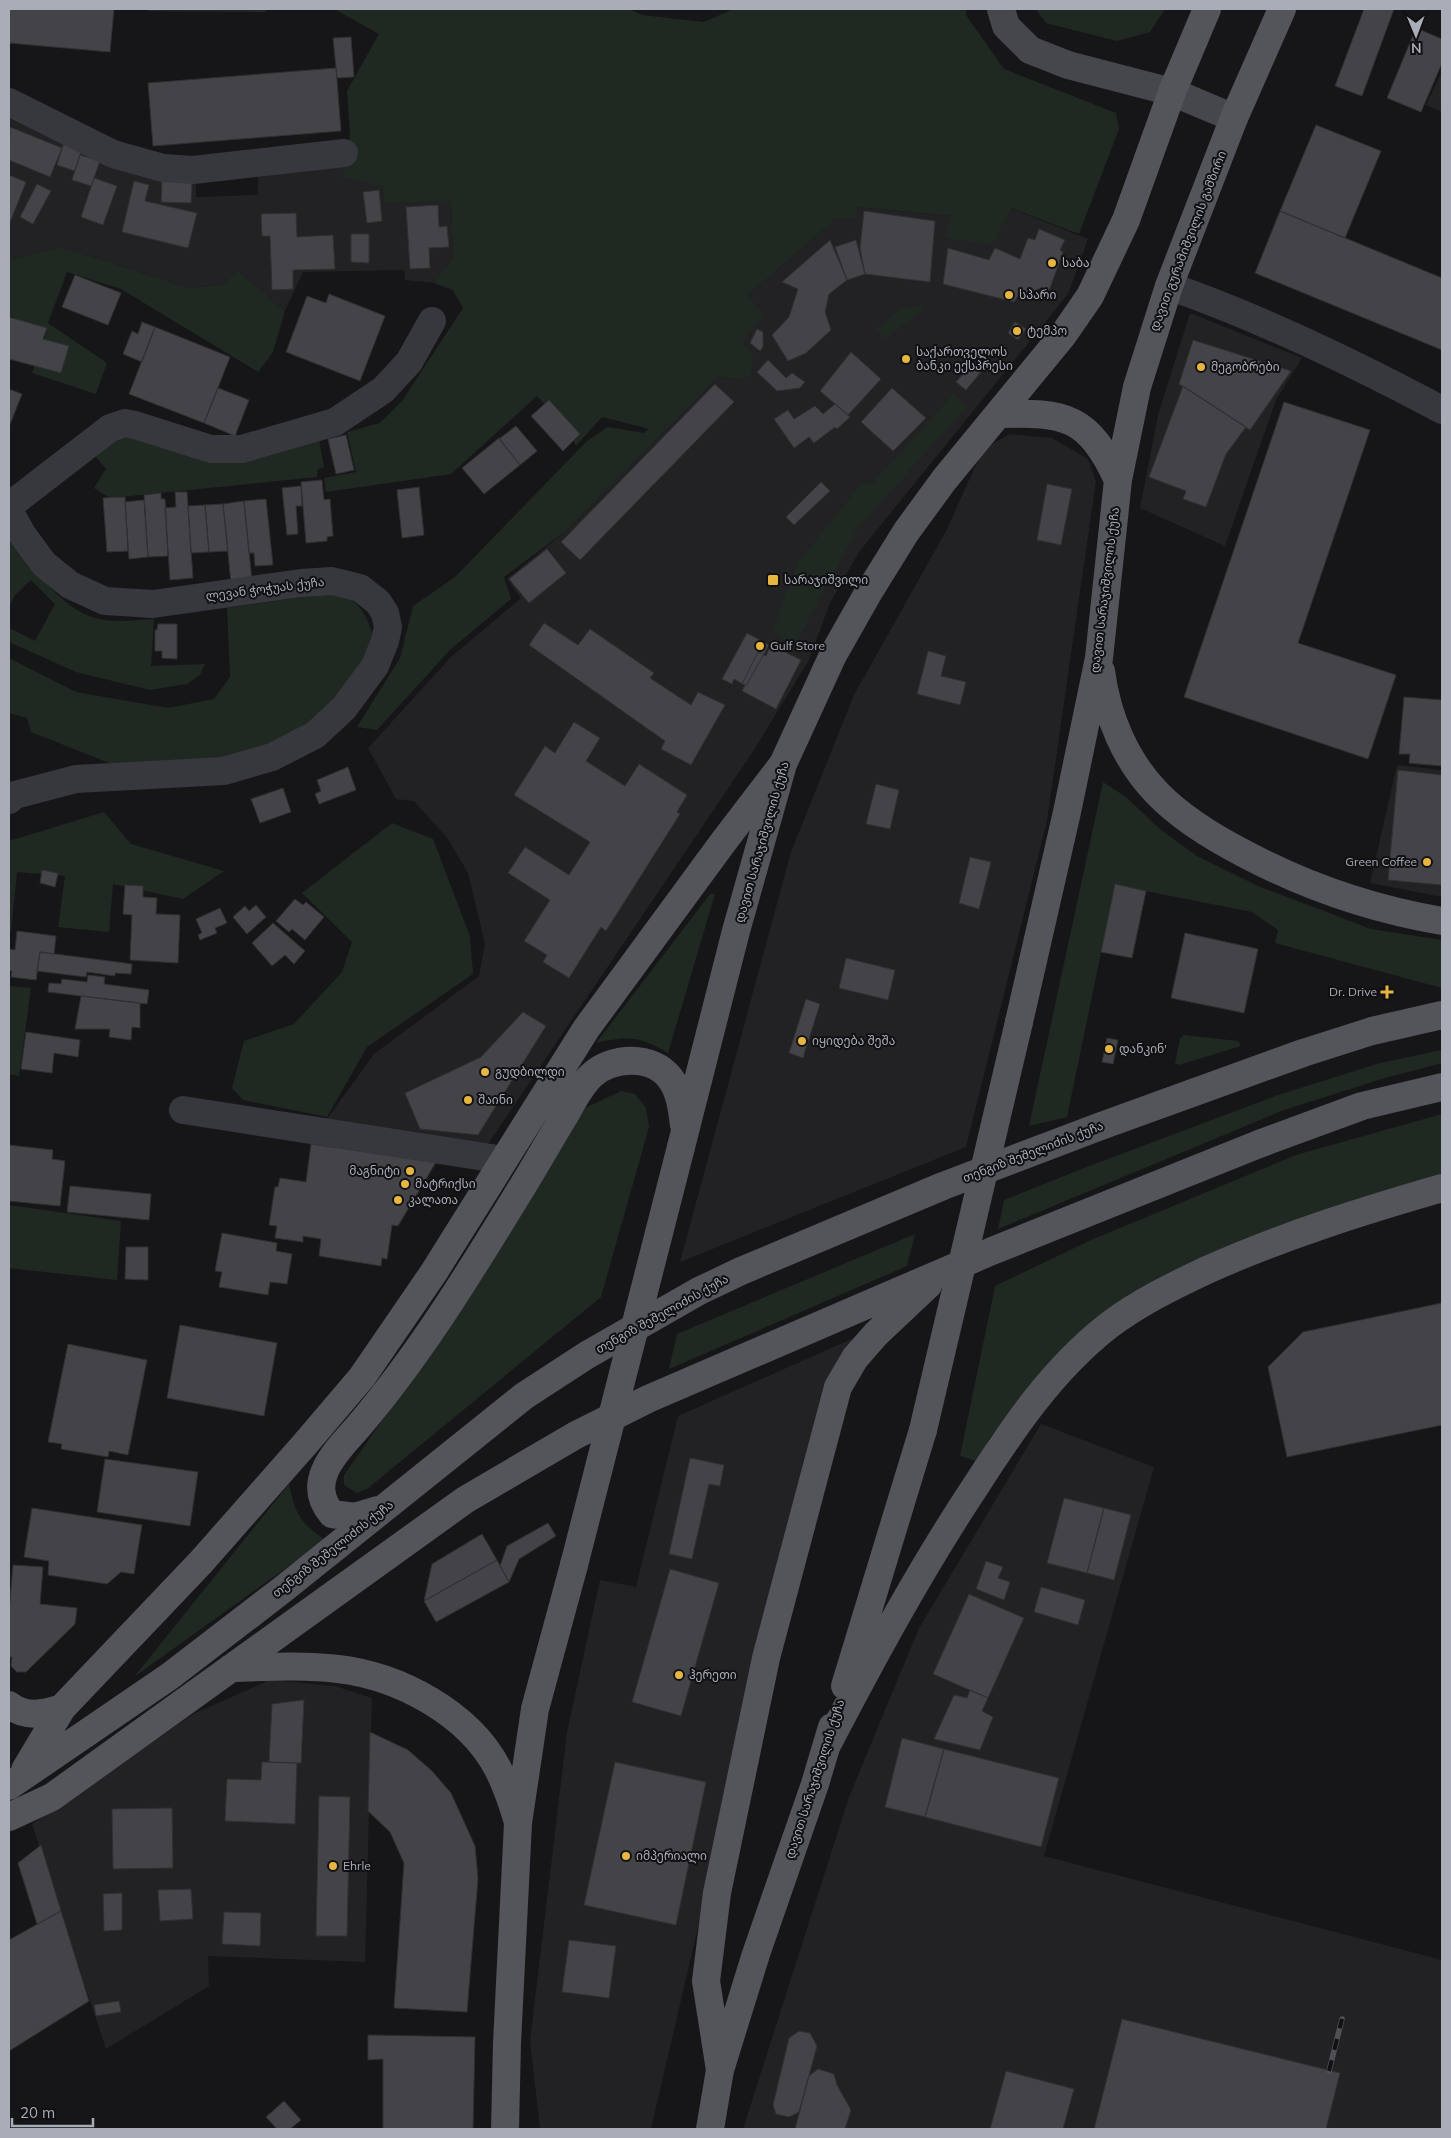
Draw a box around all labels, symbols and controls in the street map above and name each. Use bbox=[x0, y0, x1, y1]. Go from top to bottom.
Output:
north arrow bbox=[1391, 10, 1441, 60]
text: N bbox=[1411, 39, 1422, 57]
street label: დავით გურამიშვილის გამზირი bbox=[1146, 148, 1230, 333]
place label: საბა bbox=[1062, 255, 1090, 270]
marker: საბა bbox=[1046, 257, 1058, 269]
place label: სპარი bbox=[1019, 287, 1056, 302]
marker: სპარი bbox=[1003, 289, 1015, 301]
place label: ტემპო bbox=[1027, 323, 1067, 338]
marker: ტემპო bbox=[1011, 325, 1023, 337]
place label: საქართველოს ბანკი ექსპრესი bbox=[916, 344, 1013, 373]
marker: საქართველოს ბანკი ექსპრესი bbox=[900, 353, 912, 365]
place label: მეგობრები bbox=[1211, 359, 1280, 374]
marker: მეგობრები bbox=[1195, 361, 1207, 373]
street label: დავით სარაჯიშვილის ქუჩა bbox=[1087, 506, 1123, 674]
place label: სარაჯიშვილი bbox=[784, 572, 868, 588]
marker: სარაჯიშვილი bbox=[766, 573, 780, 587]
street label: ლევან ჭოჭუას ქუჩა bbox=[205, 574, 325, 604]
place label: Gulf Store bbox=[770, 638, 825, 653]
marker: Gulf Store bbox=[754, 640, 766, 652]
street label: დავით სარაჯიშვილის ქუჩა bbox=[731, 760, 793, 924]
place label: Green Coffee bbox=[1345, 854, 1417, 869]
marker: Green Coffee bbox=[1421, 856, 1433, 868]
place label: Dr. Drive bbox=[1329, 984, 1377, 999]
marker: Dr. Drive bbox=[1381, 986, 1393, 998]
place label: იყიდება შეშა bbox=[812, 1033, 895, 1049]
marker: იყიდება შეშა bbox=[796, 1035, 808, 1047]
place label: დანკინ' bbox=[1119, 1041, 1167, 1057]
marker: დანკინ' bbox=[1103, 1043, 1115, 1055]
place label: გუდბილდი bbox=[495, 1064, 565, 1080]
marker: გუდბილდი bbox=[479, 1066, 491, 1078]
place label: შაინი bbox=[478, 1092, 513, 1107]
marker: შაინი bbox=[462, 1094, 474, 1106]
street label: თენგიზ შეშელიძის ქუჩა bbox=[960, 1118, 1106, 1186]
place label: მაგნიტი bbox=[349, 1163, 400, 1178]
marker: მაგნიტი bbox=[404, 1165, 416, 1177]
place label: მატრიქსი bbox=[415, 1176, 476, 1191]
marker: მატრიქსი bbox=[399, 1178, 411, 1190]
place label: კალათა bbox=[408, 1192, 458, 1208]
marker: კალათა bbox=[392, 1194, 404, 1206]
street label: თენგიზ შეშელიძის ქუჩა bbox=[593, 1271, 731, 1357]
street label: თენგიზ შეშელიძის ქუჩა bbox=[269, 1497, 397, 1601]
place label: ჰერეთი bbox=[689, 1667, 737, 1682]
marker: ჰერეთი bbox=[673, 1669, 685, 1681]
street label: დავით სარაჯიშვილის ქუჩა bbox=[782, 1697, 848, 1861]
place label: იმპერიალი bbox=[636, 1848, 707, 1864]
marker: იმპერიალი bbox=[620, 1850, 632, 1862]
place label: Ehrle bbox=[343, 1858, 371, 1873]
marker: Ehrle bbox=[327, 1860, 339, 1872]
scale bar bbox=[12, 2096, 94, 2128]
text: 20 m bbox=[20, 2103, 55, 2122]

